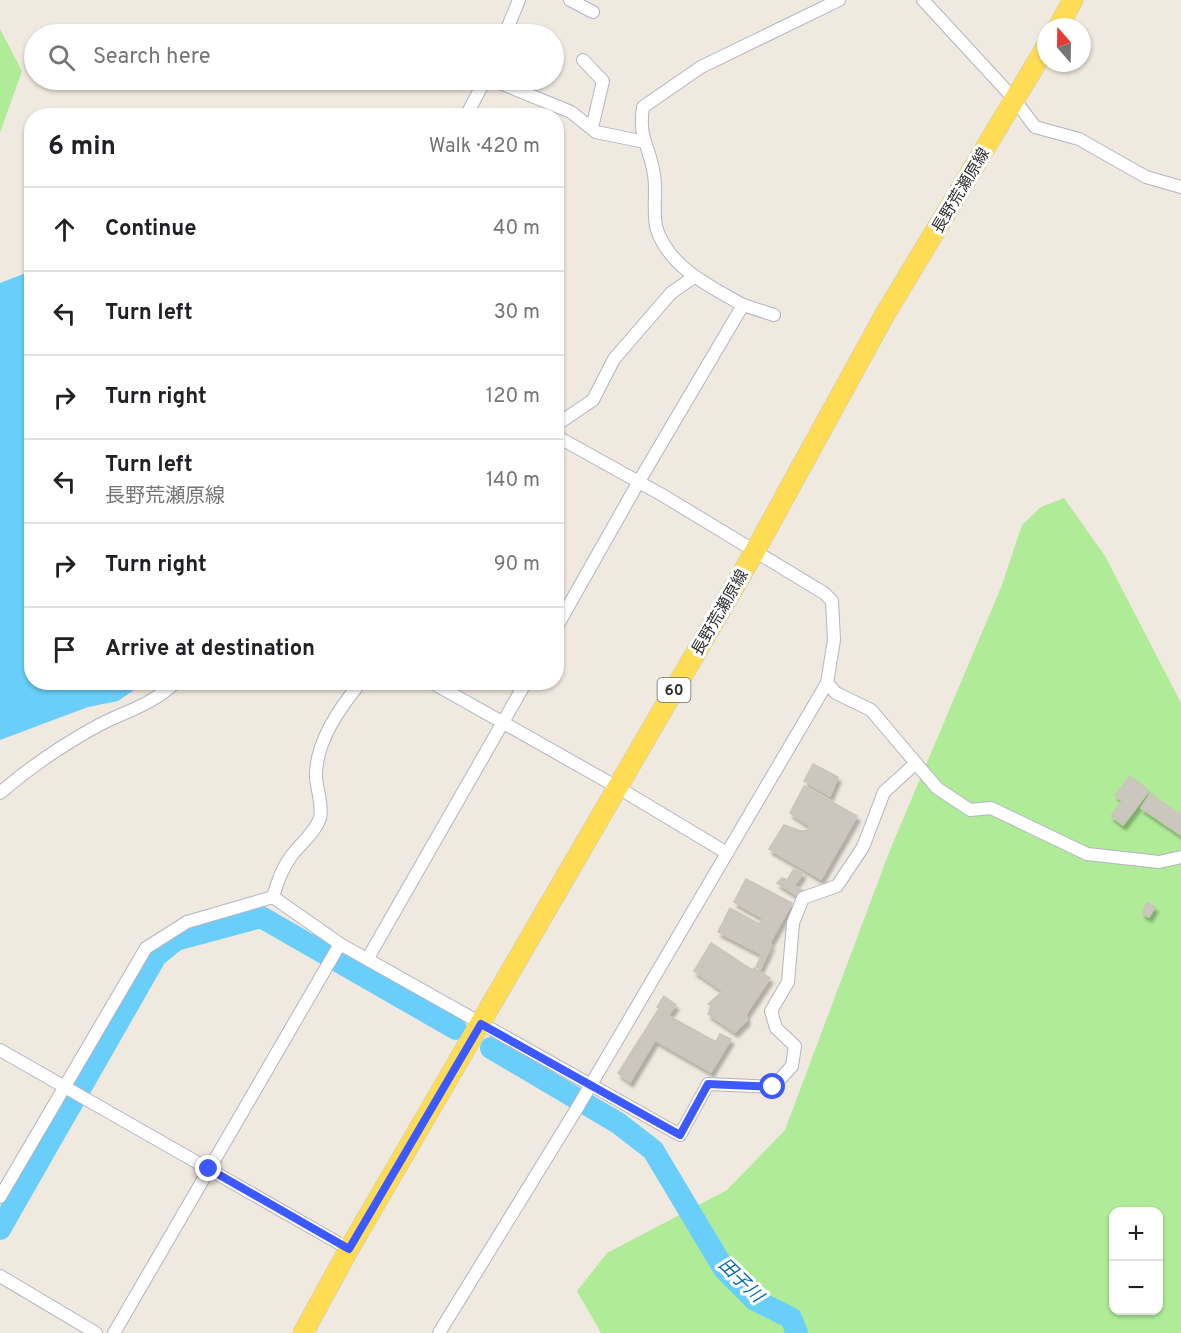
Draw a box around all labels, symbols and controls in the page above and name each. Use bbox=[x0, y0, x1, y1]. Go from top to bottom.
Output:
north arrow bbox=[1037, 18, 1091, 72]
search box bbox=[24, 24, 564, 90]
icon: search bbox=[45, 41, 78, 74]
text: Search here bbox=[93, 44, 211, 71]
text: 6 min bbox=[48, 131, 116, 164]
text: Walk · 420 m bbox=[429, 134, 540, 160]
street label: 長野荒瀬原線 bbox=[928, 145, 995, 237]
icon: ahead bbox=[48, 213, 81, 246]
text: Continue bbox=[105, 216, 196, 243]
text: 40 m bbox=[493, 216, 540, 242]
icon: left bbox=[48, 297, 81, 330]
text: Turn left bbox=[105, 300, 193, 327]
text: 30 m bbox=[494, 300, 540, 326]
icon: right bbox=[48, 381, 81, 414]
text: Turn right bbox=[105, 384, 207, 411]
text: 120 m bbox=[486, 384, 540, 410]
text: Turn left bbox=[105, 452, 193, 479]
icon: left bbox=[48, 465, 81, 498]
text: 140 m bbox=[486, 468, 540, 494]
text: 長野荒瀬原線 bbox=[105, 484, 225, 510]
icon: right bbox=[48, 549, 81, 582]
text: Turn right bbox=[105, 552, 207, 579]
text: 90 m bbox=[494, 552, 540, 578]
street label: 長野荒瀬原線 bbox=[688, 566, 753, 660]
icon: arrive bbox=[48, 633, 81, 666]
text: Arrive at destination bbox=[105, 636, 315, 663]
road number: 60 bbox=[658, 678, 690, 702]
route start bbox=[759, 1073, 785, 1099]
route end bbox=[195, 1155, 221, 1181]
map controls bbox=[1109, 1207, 1163, 1315]
button: + bbox=[1109, 1207, 1163, 1261]
water label: 田子川 bbox=[713, 1254, 769, 1309]
button: − bbox=[1109, 1261, 1163, 1315]

